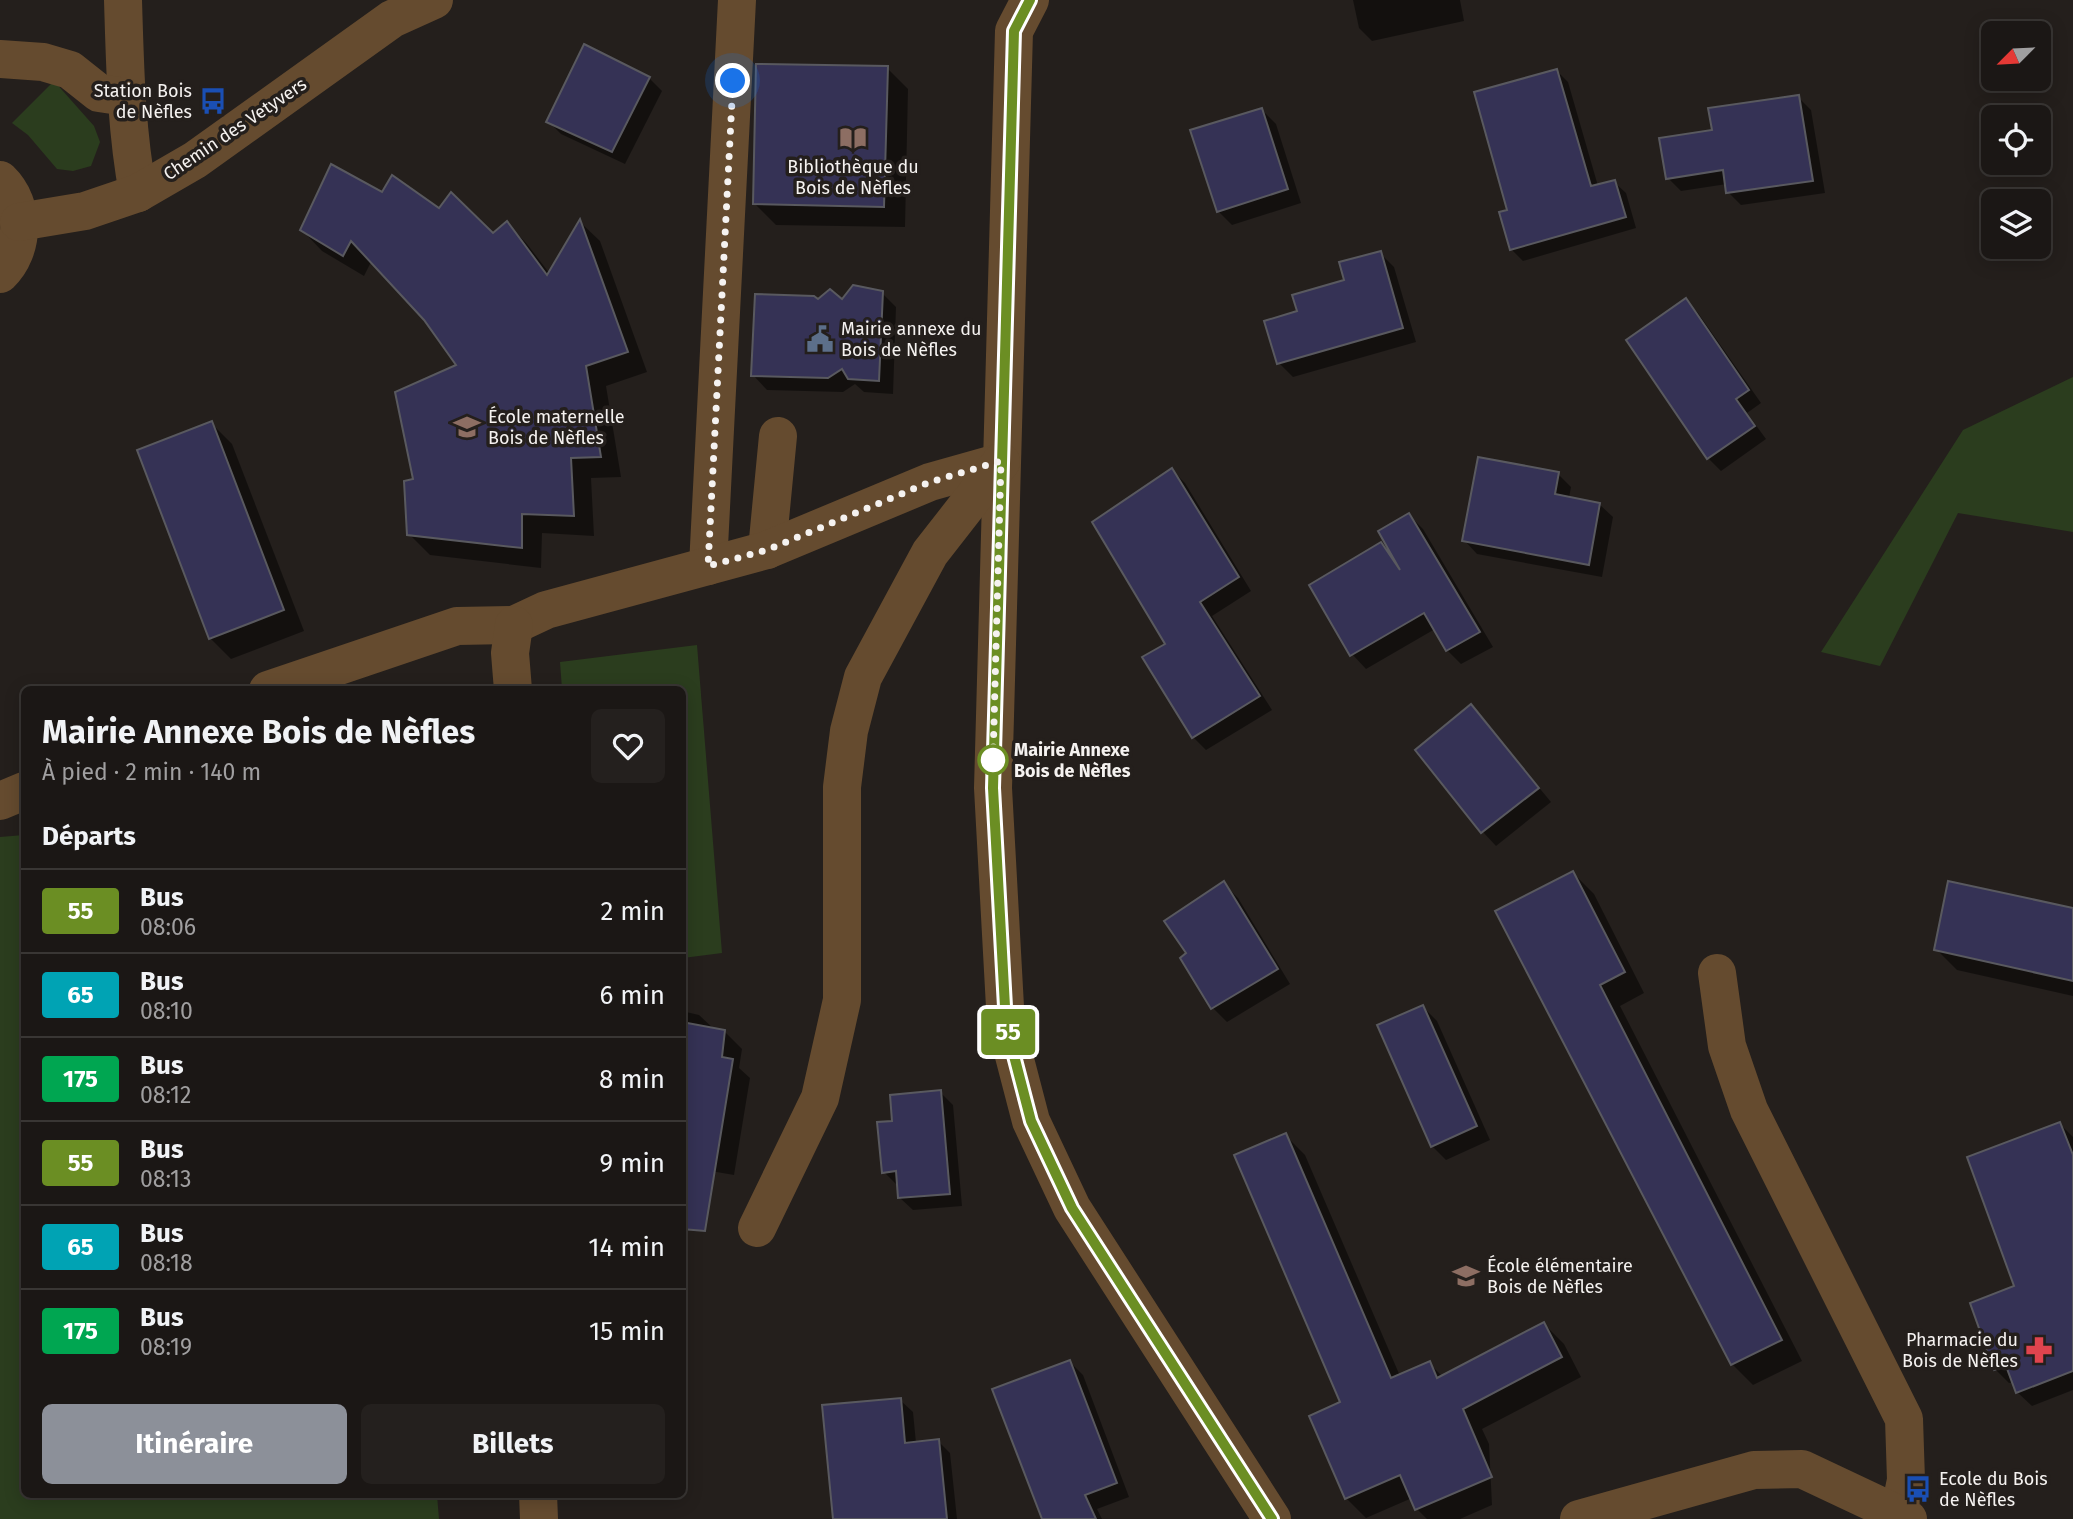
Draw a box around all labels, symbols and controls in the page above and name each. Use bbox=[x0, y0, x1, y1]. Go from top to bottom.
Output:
north arrow bbox=[1981, 21, 2051, 91]
map controls bbox=[1981, 21, 2051, 259]
your location bbox=[715, 63, 750, 98]
street label: Chemin des Vetyvers bbox=[159, 73, 311, 185]
place label: Station Bois de Nèfles bbox=[94, 80, 192, 123]
bus stop icon: Station Bois de Nèfles bbox=[198, 86, 228, 116]
button: locate bbox=[1981, 105, 2051, 175]
library icon: Bibliothèque du Bois de Nèfles bbox=[838, 123, 868, 153]
place label: Bibliothèque du Bois de Nèfles bbox=[787, 156, 919, 199]
button: layers bbox=[1981, 189, 2051, 259]
place label: Mairie annexe du Bois de Nèfles bbox=[841, 318, 981, 361]
public building icon: Mairie annexe du Bois de Nèfles bbox=[805, 324, 835, 354]
place label: École maternelle Bois de Nèfles bbox=[488, 405, 625, 449]
school or university icon: École maternelle Bois de Nèfles bbox=[452, 412, 482, 442]
button: heart bbox=[591, 709, 665, 783]
text: Mairie Annexe Bois de Nèfles bbox=[42, 712, 475, 752]
place label: Mairie Annexe Bois de Nèfles bbox=[1014, 739, 1131, 782]
marker: Mairie Annexe Bois de Nèfles bbox=[978, 745, 1008, 775]
text: À pied · 2 min · 140 m bbox=[42, 758, 261, 786]
text: Départs bbox=[42, 821, 136, 852]
text: Bus bbox=[140, 882, 183, 913]
text: 2 min bbox=[600, 896, 665, 927]
text: 55 bbox=[68, 897, 93, 925]
text: 08:06 bbox=[140, 913, 196, 941]
text: Bus bbox=[140, 966, 183, 997]
text: 6 min bbox=[599, 980, 665, 1011]
text: 65 bbox=[67, 981, 94, 1009]
text: 08:10 bbox=[140, 997, 193, 1025]
line badge: 55 bbox=[976, 1009, 1040, 1055]
text: 55 bbox=[995, 1018, 1021, 1046]
text: Bus bbox=[140, 1050, 183, 1081]
text: 8 min bbox=[599, 1064, 665, 1095]
text: 175 bbox=[63, 1065, 98, 1093]
text: 08:12 bbox=[140, 1081, 191, 1109]
text: Bus bbox=[140, 1134, 183, 1165]
text: 9 min bbox=[600, 1148, 665, 1179]
text: 55 bbox=[68, 1149, 93, 1177]
text: 08:13 bbox=[140, 1165, 192, 1193]
text: Bus bbox=[140, 1218, 183, 1249]
text: 14 min bbox=[588, 1232, 665, 1263]
text: 65 bbox=[67, 1233, 94, 1261]
text: 08:18 bbox=[140, 1249, 193, 1277]
place label: École élémentaire Bois de Nèfles bbox=[1487, 1254, 1633, 1298]
school or university icon: École élémentaire Bois de Nèfles bbox=[1451, 1261, 1481, 1291]
text: Bus bbox=[140, 1302, 183, 1333]
text: 15 min bbox=[589, 1316, 665, 1347]
text: 175 bbox=[63, 1317, 98, 1345]
place label: Pharmacie du Bois de Nèfles bbox=[1902, 1329, 2018, 1372]
text: 08:19 bbox=[140, 1333, 192, 1361]
pharmacy icon: Pharmacie du Bois de Nèfles bbox=[2024, 1335, 2054, 1365]
button: Itinéraire bbox=[42, 1404, 347, 1484]
button: Billets bbox=[361, 1404, 665, 1484]
place label: Ecole du Bois de Nèfles bbox=[1939, 1468, 2048, 1511]
bus stop icon: Ecole du Bois de Nèfles bbox=[1903, 1474, 1933, 1504]

